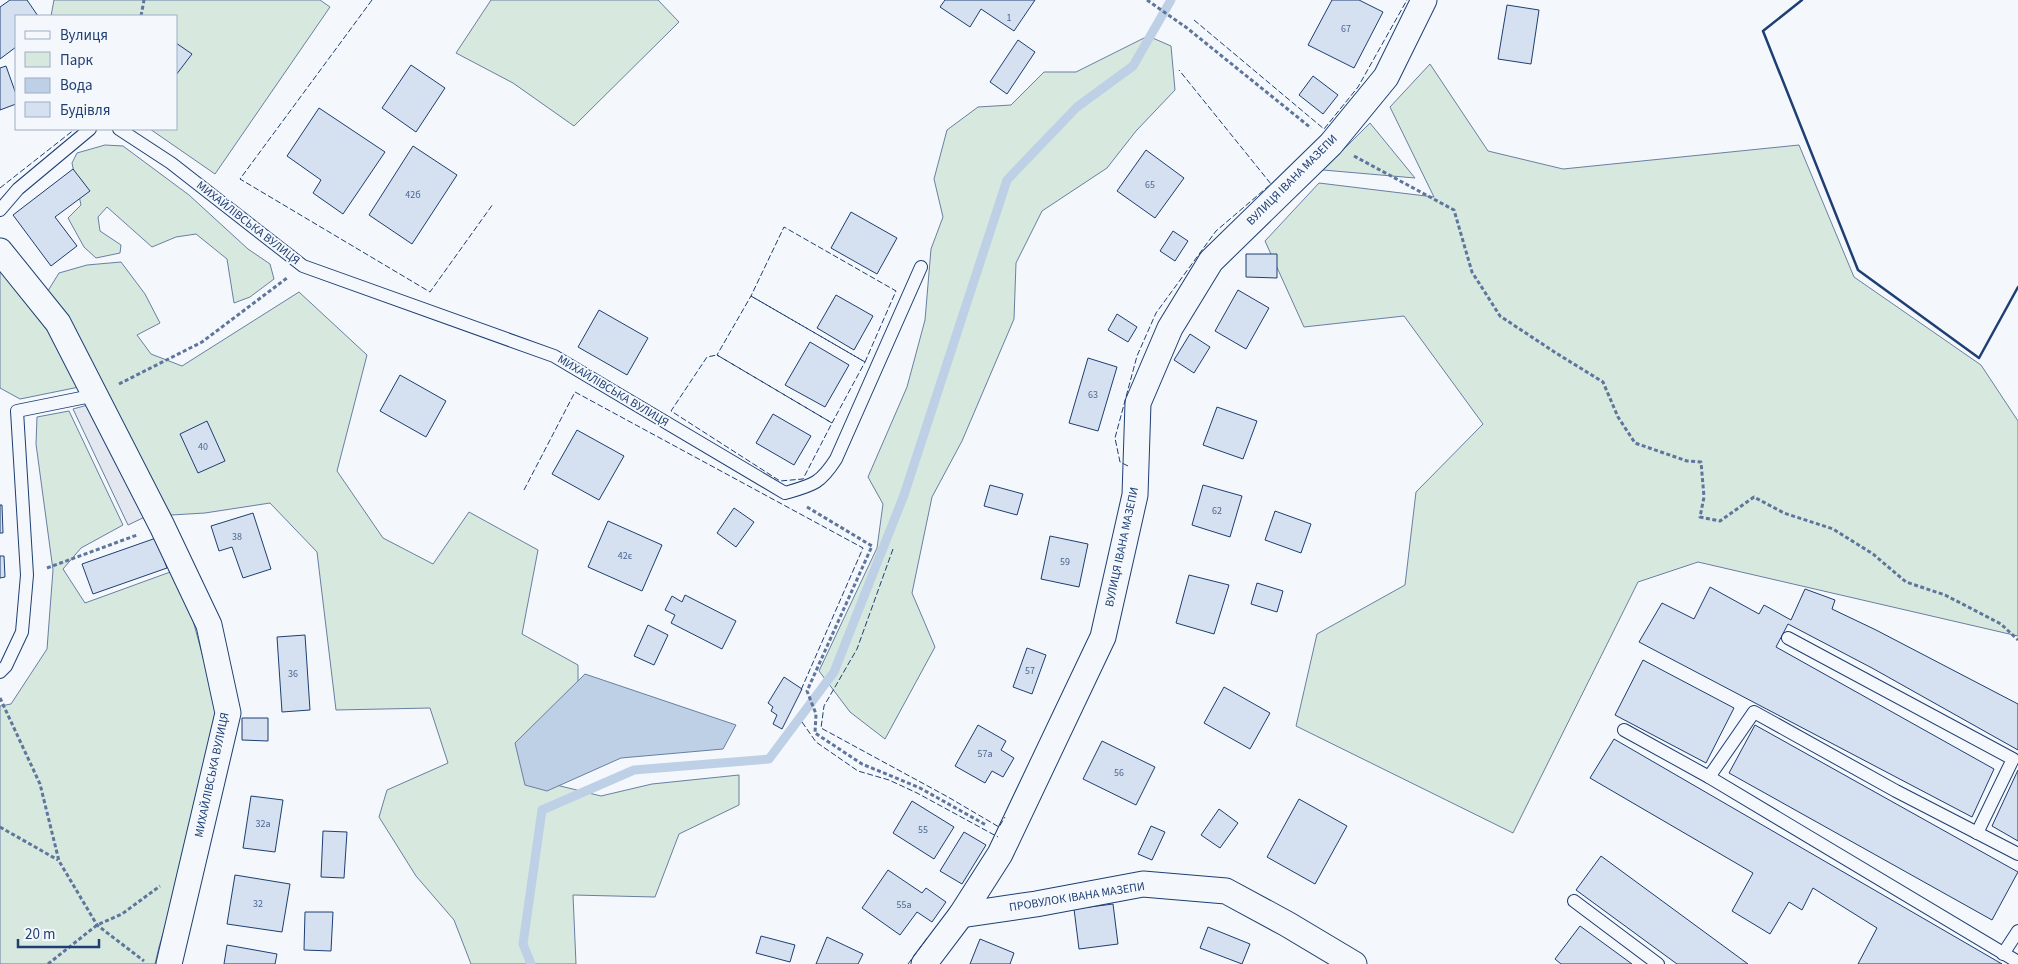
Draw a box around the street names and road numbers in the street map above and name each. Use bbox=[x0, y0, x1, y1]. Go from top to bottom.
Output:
street label: ВУЛИЦЯ ІВАНА МАЗЕПИ bbox=[1243, 131, 1341, 229]
street label: МИХАЙЛІВСЬКА ВУЛИЦЯ bbox=[193, 177, 303, 269]
street label: МИХАЙЛІВСЬКА ВУЛИЦЯ bbox=[554, 351, 672, 431]
street label: ВУЛИЦЯ ІВАНА МАЗЕПИ bbox=[1101, 485, 1143, 609]
street label: МИХАЙЛІВСЬКА ВУЛИЦЯ bbox=[190, 711, 234, 839]
street label: ПРОВУЛОК ІВАНА МАЗЕПИ bbox=[1008, 878, 1146, 916]

